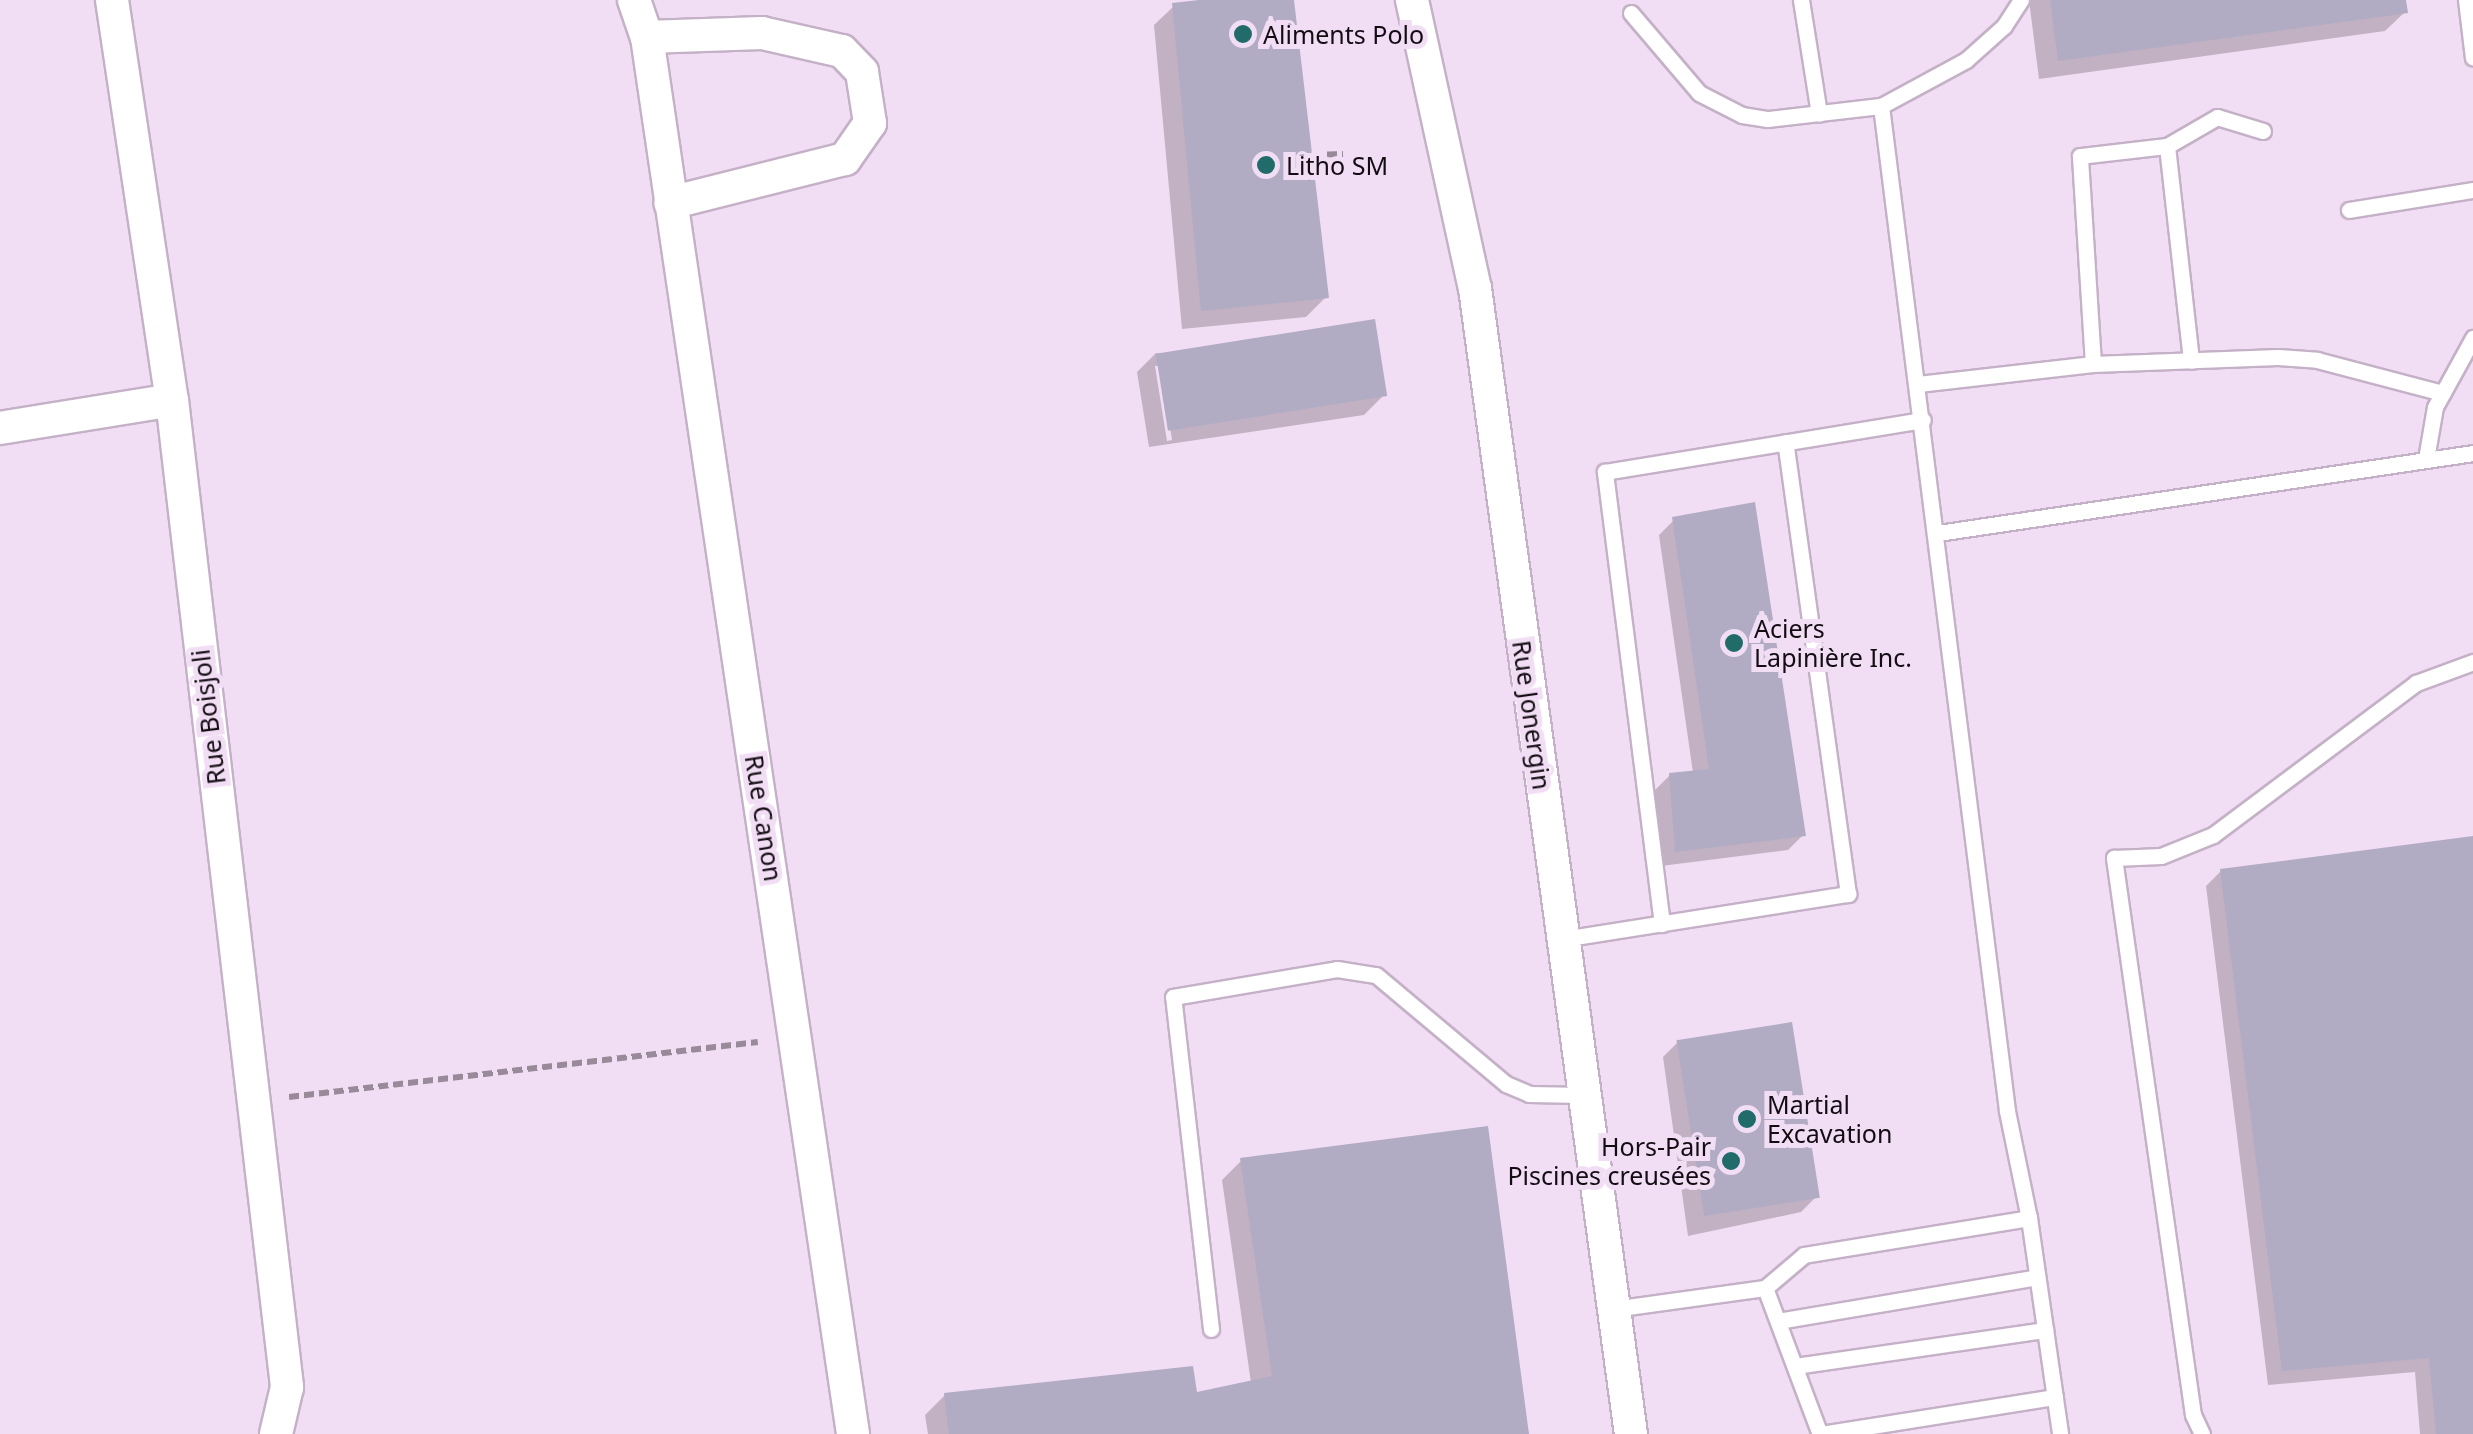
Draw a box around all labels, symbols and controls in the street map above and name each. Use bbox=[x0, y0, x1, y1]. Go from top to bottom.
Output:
place label: Aliments Polo bbox=[1263, 19, 1424, 49]
marker: Aliments Polo bbox=[1232, 23, 1254, 45]
place label: Litho SM bbox=[1286, 150, 1388, 180]
marker: Litho SM bbox=[1255, 154, 1277, 176]
place label: Aciers Lapinière Inc. bbox=[1754, 614, 1912, 673]
marker: Aciers Lapinière Inc. bbox=[1723, 632, 1745, 654]
street label: Rue Jonergin bbox=[1507, 638, 1557, 792]
street label: Rue Boisjoli bbox=[185, 648, 231, 786]
street label: Rue Canon bbox=[739, 753, 789, 883]
place label: Martial Excavation bbox=[1767, 1090, 1892, 1149]
marker: Martial Excavation bbox=[1736, 1108, 1758, 1130]
place label: Hors-Pair Piscines creusées bbox=[1507, 1132, 1711, 1191]
marker: Hors-Pair Piscines creusées bbox=[1720, 1150, 1742, 1172]

